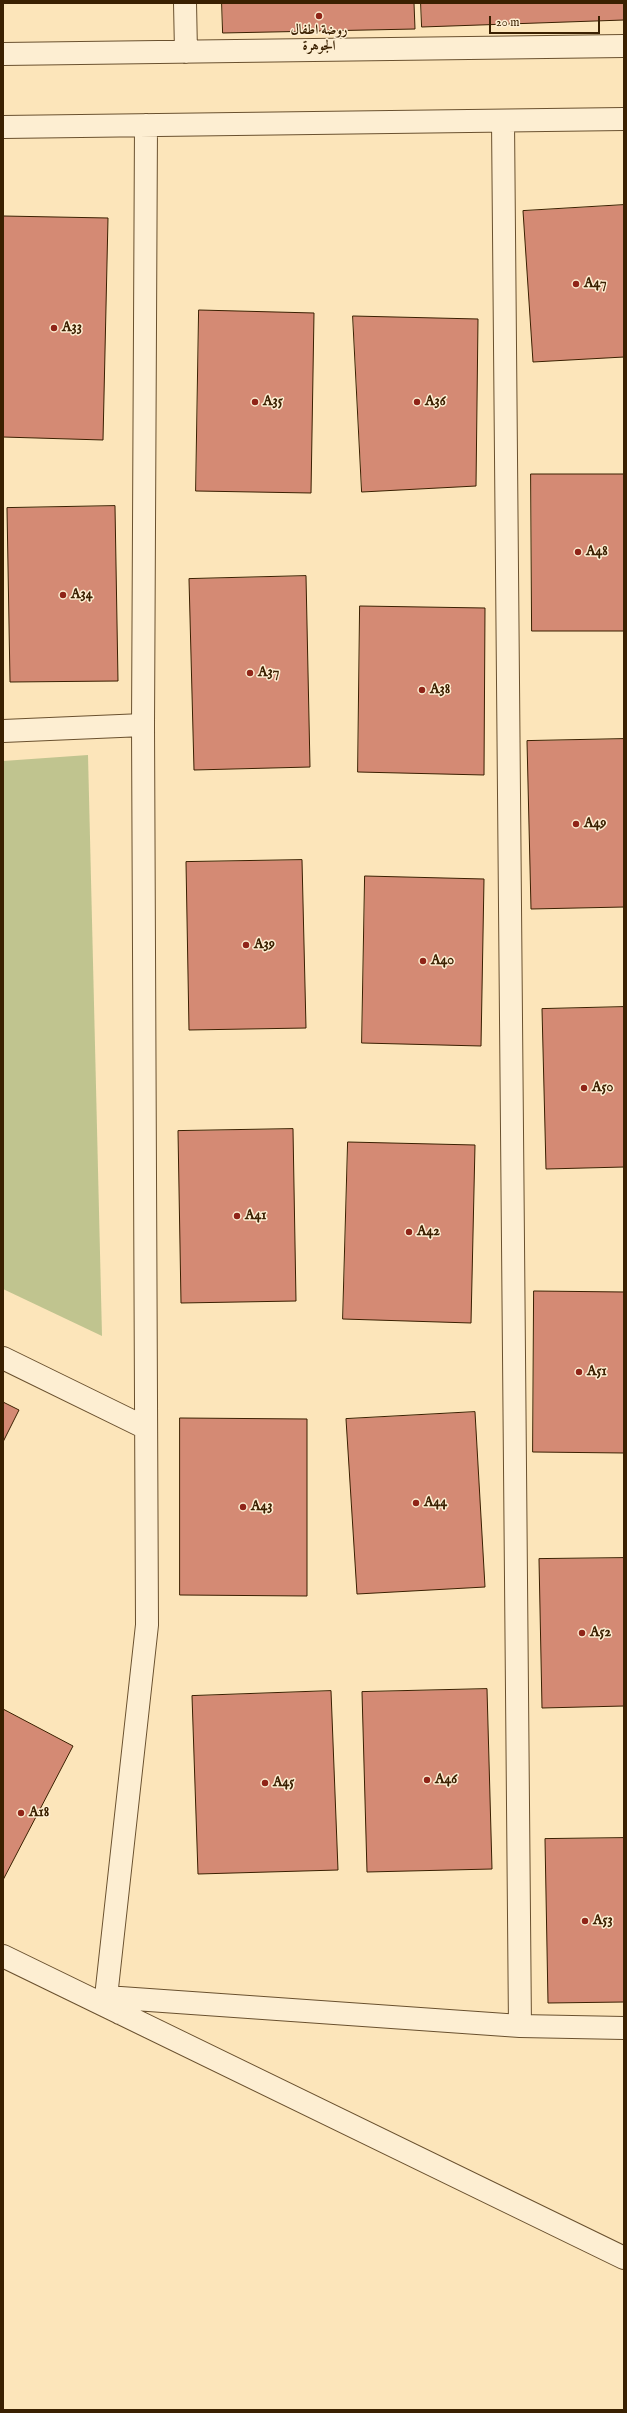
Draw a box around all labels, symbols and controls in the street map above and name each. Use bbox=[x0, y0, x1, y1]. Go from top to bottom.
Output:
scale bar bbox=[491, 8, 602, 34]
marker: روضة اطفال الجوهرة bbox=[314, 11, 324, 21]
text: 20 m bbox=[496, 15, 519, 30]
place label: روضة اطفال الجوهرة bbox=[290, 23, 348, 56]
place label: A47 bbox=[584, 276, 606, 292]
marker: A47 bbox=[571, 279, 581, 289]
place label: A33 bbox=[62, 320, 82, 336]
marker: A33 bbox=[49, 323, 59, 333]
place label: A35 bbox=[263, 394, 283, 410]
place label: A36 bbox=[425, 394, 446, 410]
marker: A35 bbox=[250, 397, 260, 407]
marker: A36 bbox=[412, 397, 422, 407]
place label: A48 bbox=[586, 544, 608, 560]
marker: A48 bbox=[573, 547, 583, 557]
place label: A34 bbox=[71, 587, 93, 603]
marker: A34 bbox=[58, 590, 68, 600]
place label: A37 bbox=[258, 665, 279, 681]
marker: A37 bbox=[245, 668, 255, 678]
place label: A38 bbox=[430, 682, 450, 698]
marker: A38 bbox=[417, 685, 427, 695]
place label: A49 bbox=[584, 816, 606, 832]
marker: A49 bbox=[571, 819, 581, 829]
place label: A39 bbox=[254, 937, 275, 953]
marker: A39 bbox=[241, 940, 251, 950]
place label: A40 bbox=[431, 953, 454, 969]
marker: A40 bbox=[418, 956, 428, 966]
place label: A50 bbox=[592, 1080, 613, 1096]
marker: A50 bbox=[579, 1083, 589, 1093]
place label: A41 bbox=[245, 1208, 267, 1224]
marker: A41 bbox=[232, 1211, 242, 1221]
place label: A42 bbox=[417, 1224, 440, 1240]
marker: A42 bbox=[404, 1227, 414, 1237]
place label: A51 bbox=[587, 1364, 607, 1380]
marker: A51 bbox=[574, 1367, 584, 1377]
place label: A44 bbox=[424, 1495, 447, 1511]
marker: A44 bbox=[411, 1498, 421, 1508]
place label: A43 bbox=[251, 1499, 273, 1515]
marker: A43 bbox=[238, 1502, 248, 1512]
place label: A52 bbox=[590, 1625, 611, 1641]
marker: A52 bbox=[577, 1628, 587, 1638]
place label: A46 bbox=[435, 1772, 457, 1788]
place label: A45 bbox=[273, 1775, 294, 1791]
marker: A46 bbox=[422, 1775, 432, 1785]
marker: A45 bbox=[260, 1778, 270, 1788]
place label: A18 bbox=[29, 1805, 49, 1821]
marker: A18 bbox=[16, 1808, 26, 1818]
place label: A53 bbox=[593, 1913, 613, 1929]
marker: A53 bbox=[580, 1916, 590, 1926]

